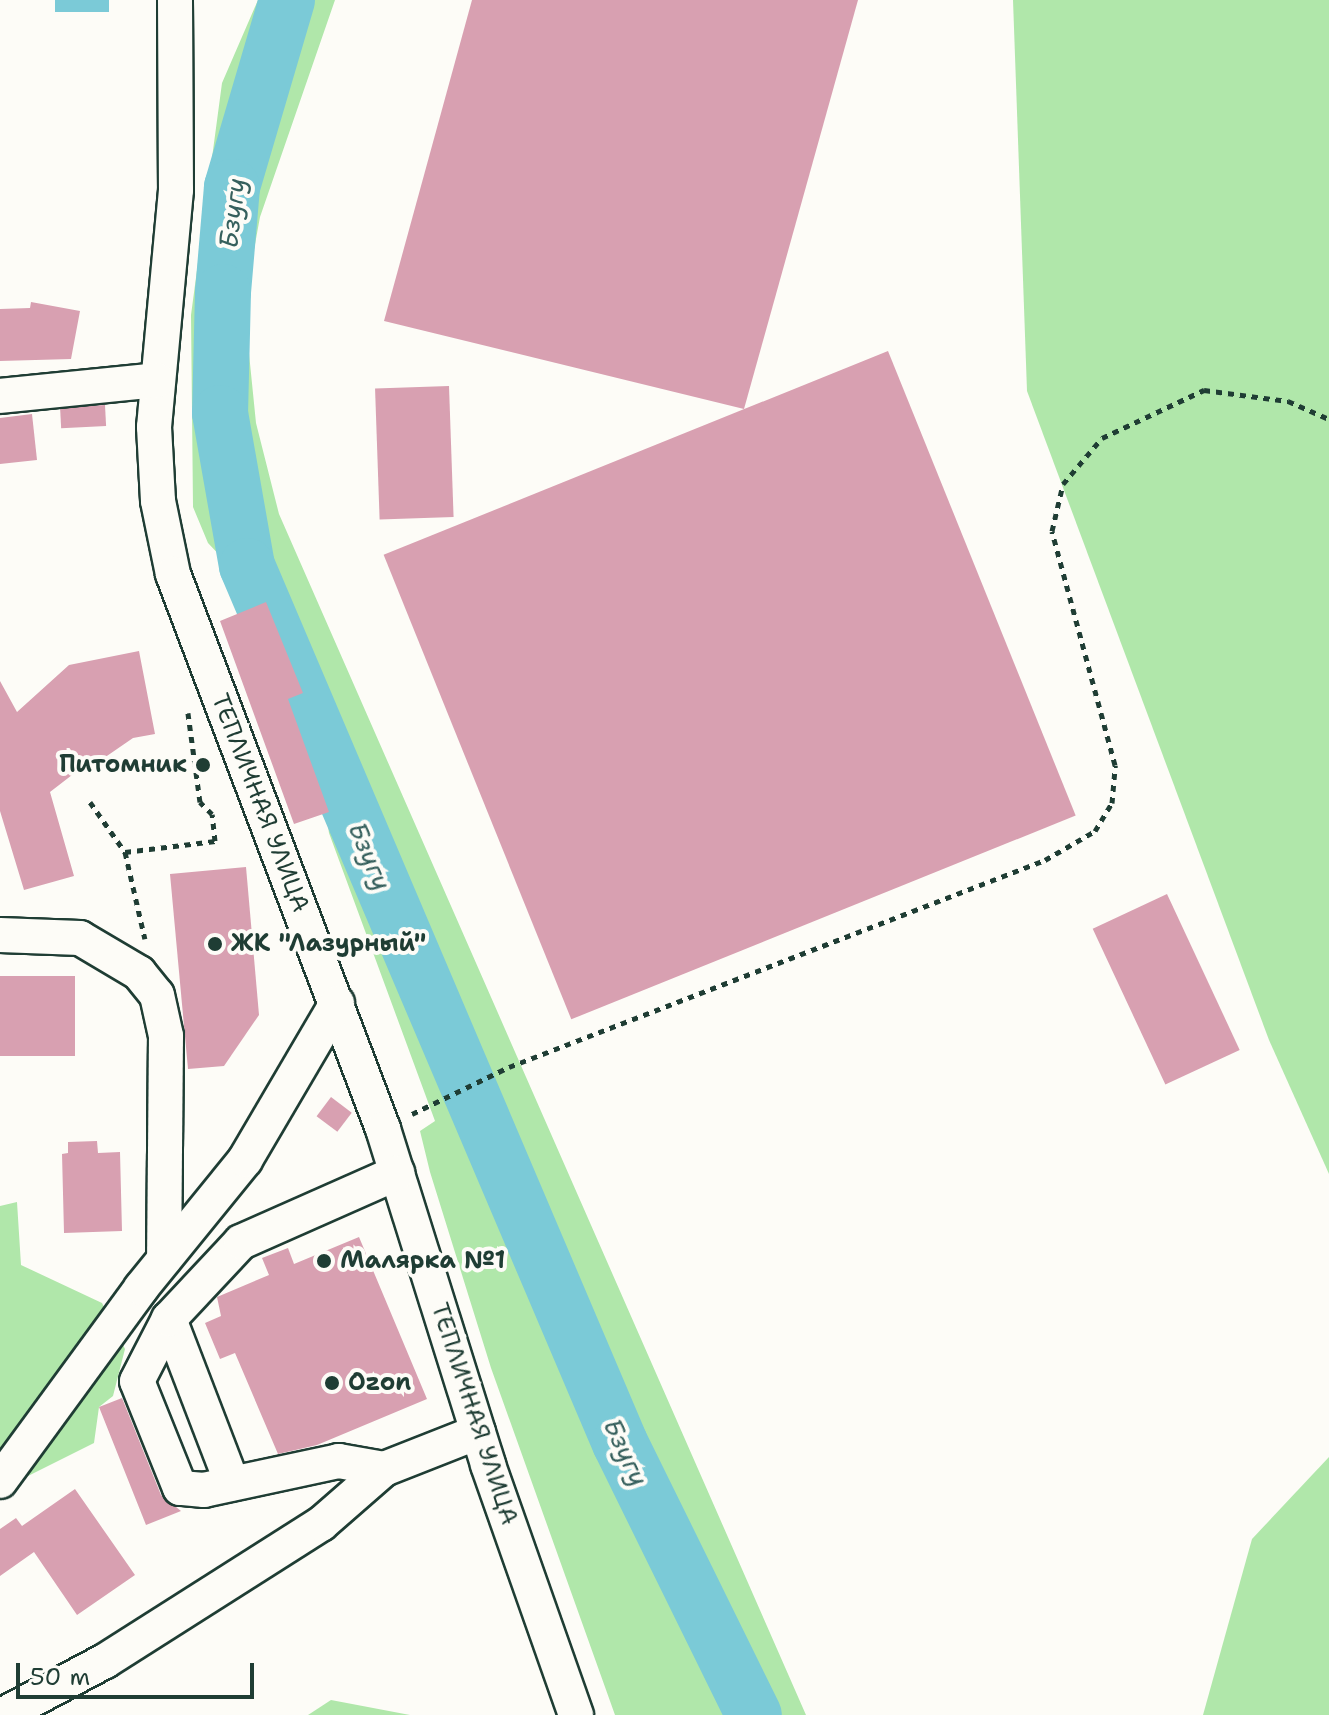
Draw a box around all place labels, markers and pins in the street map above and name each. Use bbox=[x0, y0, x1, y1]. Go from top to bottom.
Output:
place label: Питомник bbox=[59, 751, 187, 779]
marker: Питомник bbox=[194, 756, 212, 774]
place label: ЖК "Лазурный" bbox=[231, 930, 426, 958]
marker: ЖК "Лазурный" bbox=[206, 935, 224, 953]
place label: Малярка №1 bbox=[340, 1247, 506, 1275]
marker: Малярка №1 bbox=[315, 1252, 333, 1270]
place label: Ozon bbox=[348, 1369, 411, 1397]
marker: Ozon bbox=[323, 1374, 341, 1392]

